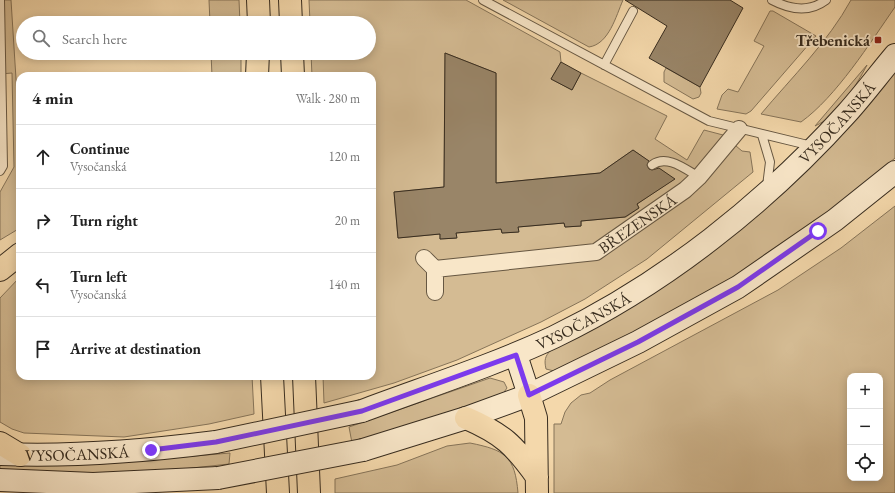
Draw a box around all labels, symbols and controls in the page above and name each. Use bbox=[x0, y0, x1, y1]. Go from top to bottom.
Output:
search box bbox=[16, 16, 376, 60]
icon: search bbox=[30, 27, 52, 49]
text: Search here bbox=[62, 29, 127, 48]
place label: Třebenická bbox=[796, 30, 871, 51]
marker: Třebenická bbox=[873, 35, 883, 45]
street label: VYSOČANSKÁ bbox=[794, 77, 881, 168]
text: 4 min bbox=[32, 87, 73, 109]
text: Walk · 280 m bbox=[296, 90, 360, 107]
text: Continue bbox=[70, 139, 130, 158]
icon: ahead bbox=[32, 146, 54, 168]
text: 120 m bbox=[329, 148, 360, 165]
text: Vysočanská bbox=[70, 158, 126, 175]
street label: BŘEZENSKÁ bbox=[594, 189, 681, 258]
icon: right bbox=[32, 210, 54, 232]
text: Turn right bbox=[70, 211, 138, 230]
text: 20 m bbox=[335, 212, 360, 229]
route start bbox=[809, 222, 827, 240]
text: Turn left bbox=[70, 267, 127, 286]
icon: left bbox=[32, 274, 54, 296]
text: 140 m bbox=[329, 276, 360, 293]
text: Vysočanská bbox=[70, 286, 126, 303]
street label: VYSOČANSKÁ bbox=[533, 287, 635, 355]
icon: arrive bbox=[32, 338, 54, 360]
text: Arrive at destination bbox=[70, 339, 201, 358]
map controls bbox=[847, 373, 883, 481]
button: + bbox=[847, 373, 883, 409]
button: − bbox=[847, 409, 883, 445]
street label: VYSOČANSKÁ bbox=[25, 441, 131, 466]
route end bbox=[142, 441, 160, 459]
button: locate bbox=[847, 445, 883, 481]

